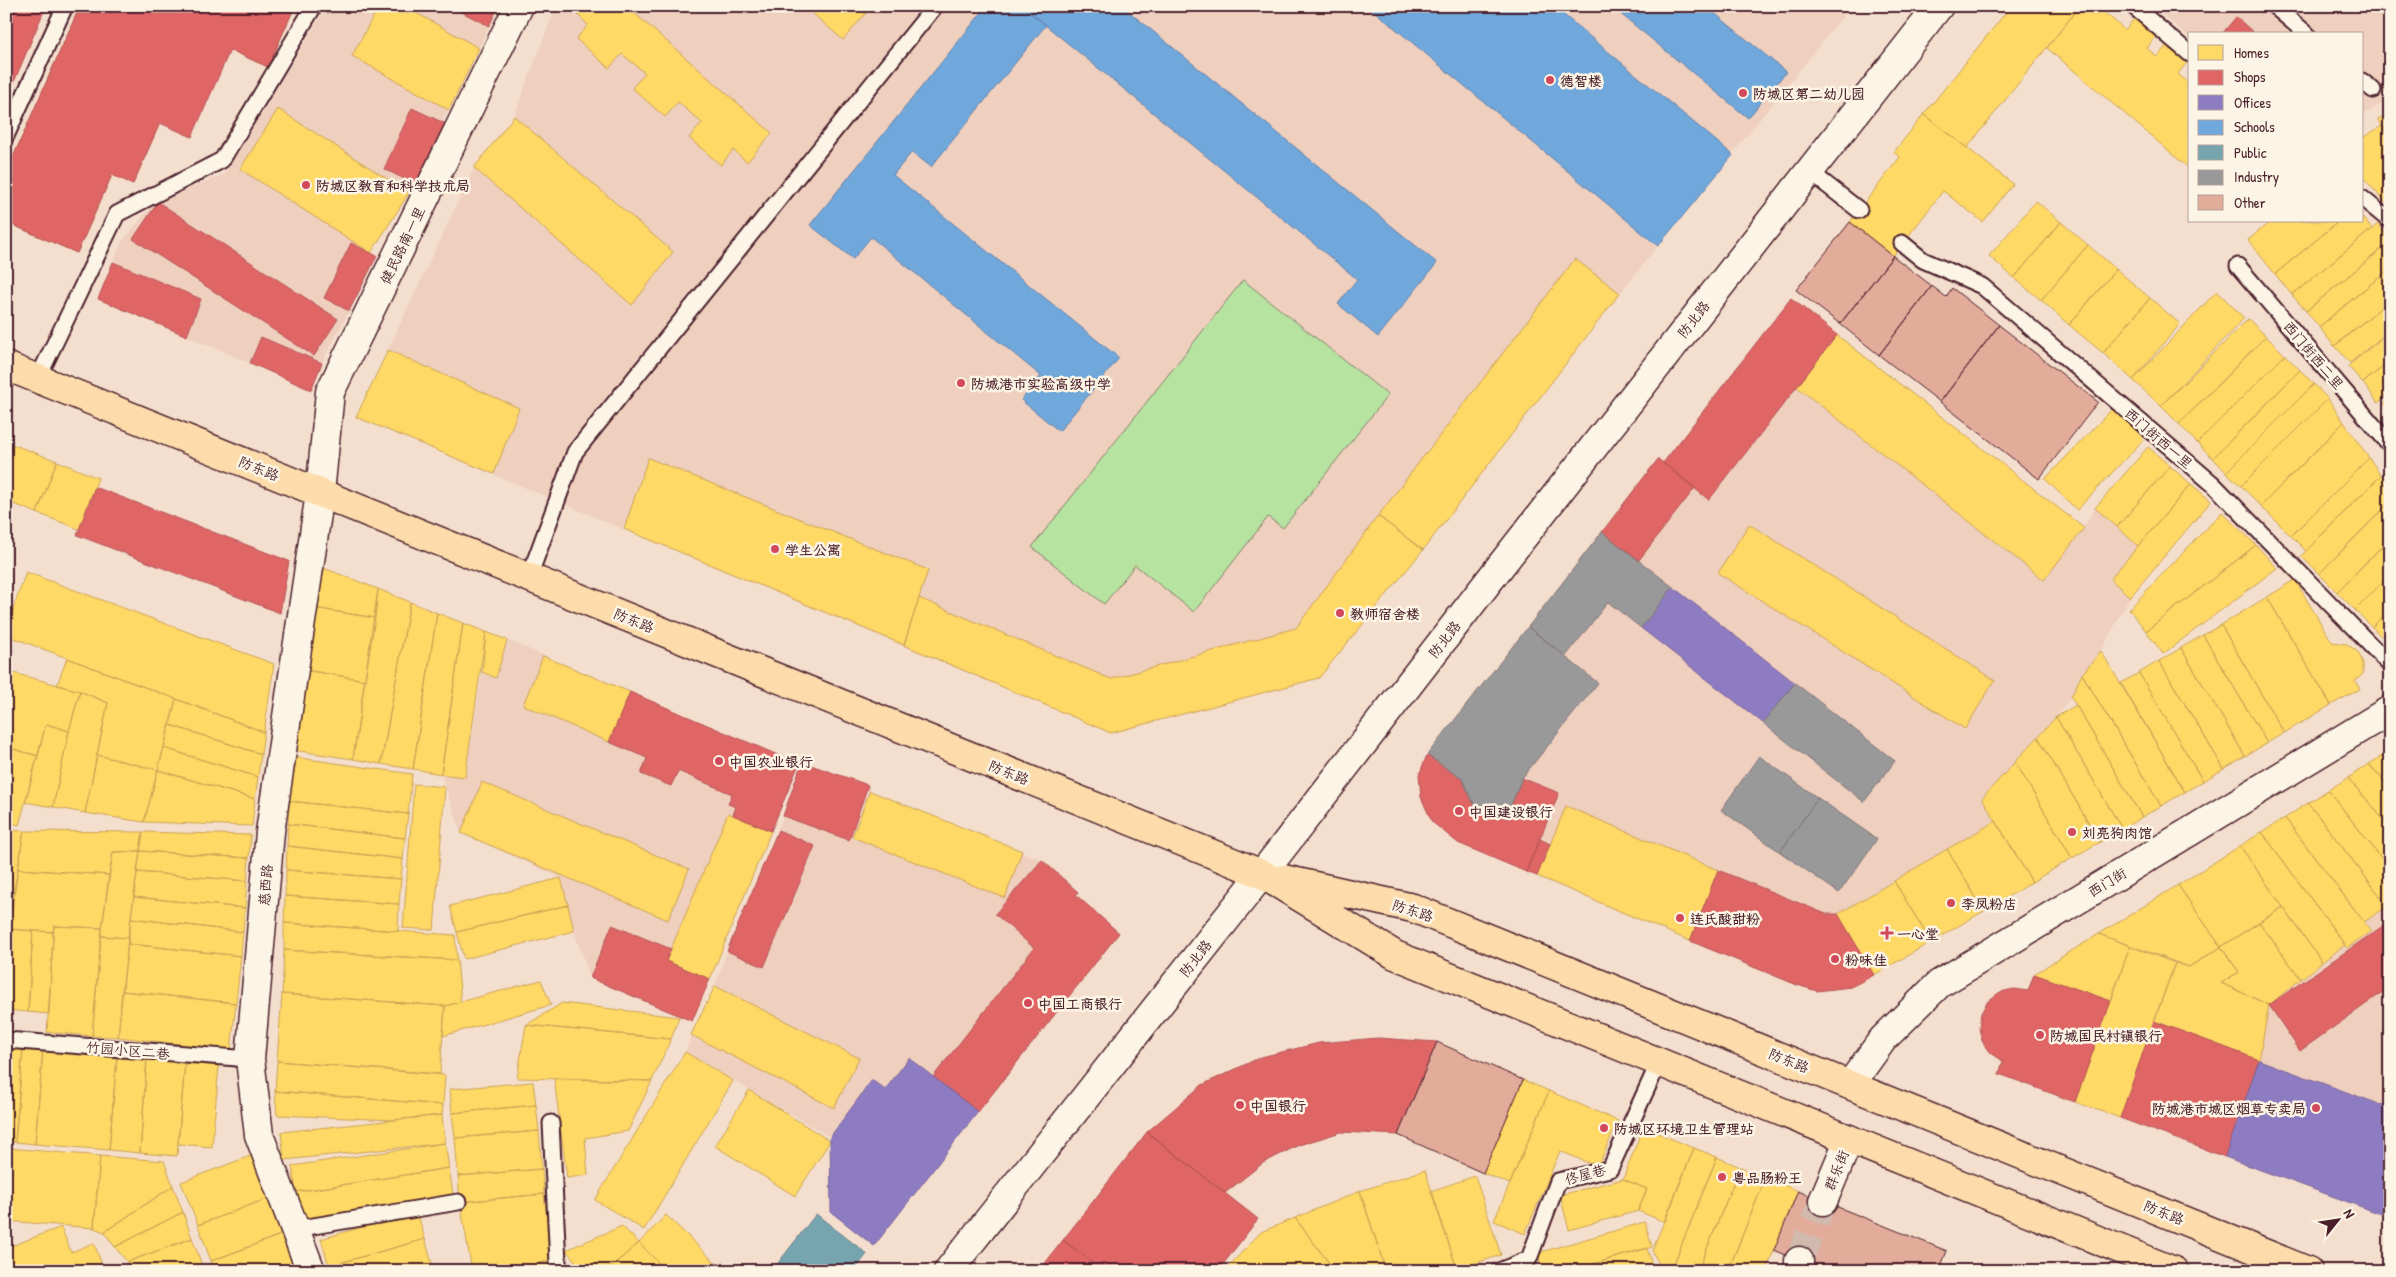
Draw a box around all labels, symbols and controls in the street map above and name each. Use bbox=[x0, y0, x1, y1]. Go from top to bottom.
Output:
legend bbox=[2188, 32, 2364, 222]
text: Homes bbox=[2234, 42, 2269, 63]
text: Shops bbox=[2234, 66, 2266, 87]
place label: 德智楼 bbox=[1560, 71, 1602, 90]
marker: 德智楼 bbox=[1544, 74, 1556, 86]
place label: 防城区第二幼儿园 bbox=[1753, 84, 1865, 103]
marker: 防城区第二幼儿园 bbox=[1737, 87, 1749, 99]
text: Offices bbox=[2234, 92, 2271, 113]
text: Schools bbox=[2234, 116, 2275, 137]
text: Public bbox=[2234, 142, 2267, 163]
text: Industry bbox=[2234, 166, 2279, 187]
place label: 防城区教育和科学技术局 bbox=[316, 176, 470, 195]
marker: 防城区教育和科学技术局 bbox=[300, 179, 312, 191]
text: Other bbox=[2234, 192, 2266, 213]
street label: 健民路南一里 bbox=[375, 203, 429, 287]
street label: 防北路 bbox=[1673, 297, 1713, 341]
street label: 西门街西二里 bbox=[2280, 317, 2348, 393]
place label: 防城港市实验高级中学 bbox=[971, 374, 1111, 393]
marker: 防城港市实验高级中学 bbox=[955, 377, 967, 389]
street label: 西门街西一里 bbox=[2121, 403, 2197, 473]
street label: 防东路 bbox=[236, 451, 282, 485]
place label: 学生公寓 bbox=[785, 540, 841, 559]
marker: 学生公寓 bbox=[769, 543, 781, 555]
street label: 防东路 bbox=[611, 603, 657, 637]
place label: 教师宿舍楼 bbox=[1350, 604, 1420, 623]
marker: 教师宿舍楼 bbox=[1334, 607, 1346, 619]
street label: 防北路 bbox=[1424, 617, 1464, 661]
place label: 中国农业银行 bbox=[729, 752, 813, 771]
marker: 中国农业银行 bbox=[713, 755, 725, 767]
street label: 防东路 bbox=[986, 755, 1032, 789]
place label: 中国建设银行 bbox=[1469, 802, 1553, 821]
marker: 中国建设银行 bbox=[1453, 805, 1465, 817]
place label: 刘亮狗肉馆 bbox=[2082, 823, 2152, 842]
marker: 刘亮狗肉馆 bbox=[2066, 826, 2078, 838]
street label: 慈西路 bbox=[254, 863, 276, 907]
street label: 西门街 bbox=[2084, 863, 2130, 901]
street label: 防东路 bbox=[1390, 894, 1436, 926]
place label: 李凤粉店 bbox=[1961, 894, 2017, 913]
marker: 李凤粉店 bbox=[1945, 897, 1957, 909]
place label: 连氏酸甜粉 bbox=[1690, 909, 1760, 928]
marker: 连氏酸甜粉 bbox=[1674, 912, 1686, 924]
place label: 一心堂 bbox=[1897, 924, 1939, 943]
marker: 一心堂 bbox=[1881, 927, 1893, 939]
street label: 防北路 bbox=[1175, 936, 1215, 980]
place label: 粉味佳 bbox=[1845, 950, 1887, 969]
marker: 粉味佳 bbox=[1829, 953, 1841, 965]
place label: 中国工商银行 bbox=[1038, 994, 1122, 1013]
marker: 中国工商银行 bbox=[1022, 997, 1034, 1009]
place label: 防城国民村镇银行 bbox=[2050, 1026, 2162, 1045]
marker: 防城国民村镇银行 bbox=[2034, 1029, 2046, 1041]
street label: 竹园小区二巷 bbox=[85, 1037, 172, 1063]
street label: 防东路 bbox=[1766, 1043, 1812, 1077]
place label: 中国银行 bbox=[1250, 1096, 1306, 1115]
marker: 中国银行 bbox=[1234, 1099, 1246, 1111]
place label: 防城港市城区烟草专卖局 bbox=[2152, 1099, 2306, 1118]
marker: 防城港市城区烟草专卖局 bbox=[2310, 1102, 2322, 1114]
place label: 防城区环境卫生管理站 bbox=[1614, 1119, 1754, 1138]
marker: 防城区环境卫生管理站 bbox=[1598, 1122, 1610, 1134]
street label: 群乐街 bbox=[1819, 1147, 1853, 1193]
street label: 佟屋巷 bbox=[1562, 1159, 1609, 1189]
place label: 粤品肠粉王 bbox=[1732, 1168, 1802, 1187]
marker: 粤品肠粉王 bbox=[1716, 1171, 1728, 1183]
north arrow bbox=[2314, 1194, 2364, 1244]
street label: 防东路 bbox=[2141, 1195, 2187, 1229]
text: N bbox=[2340, 1205, 2360, 1222]

